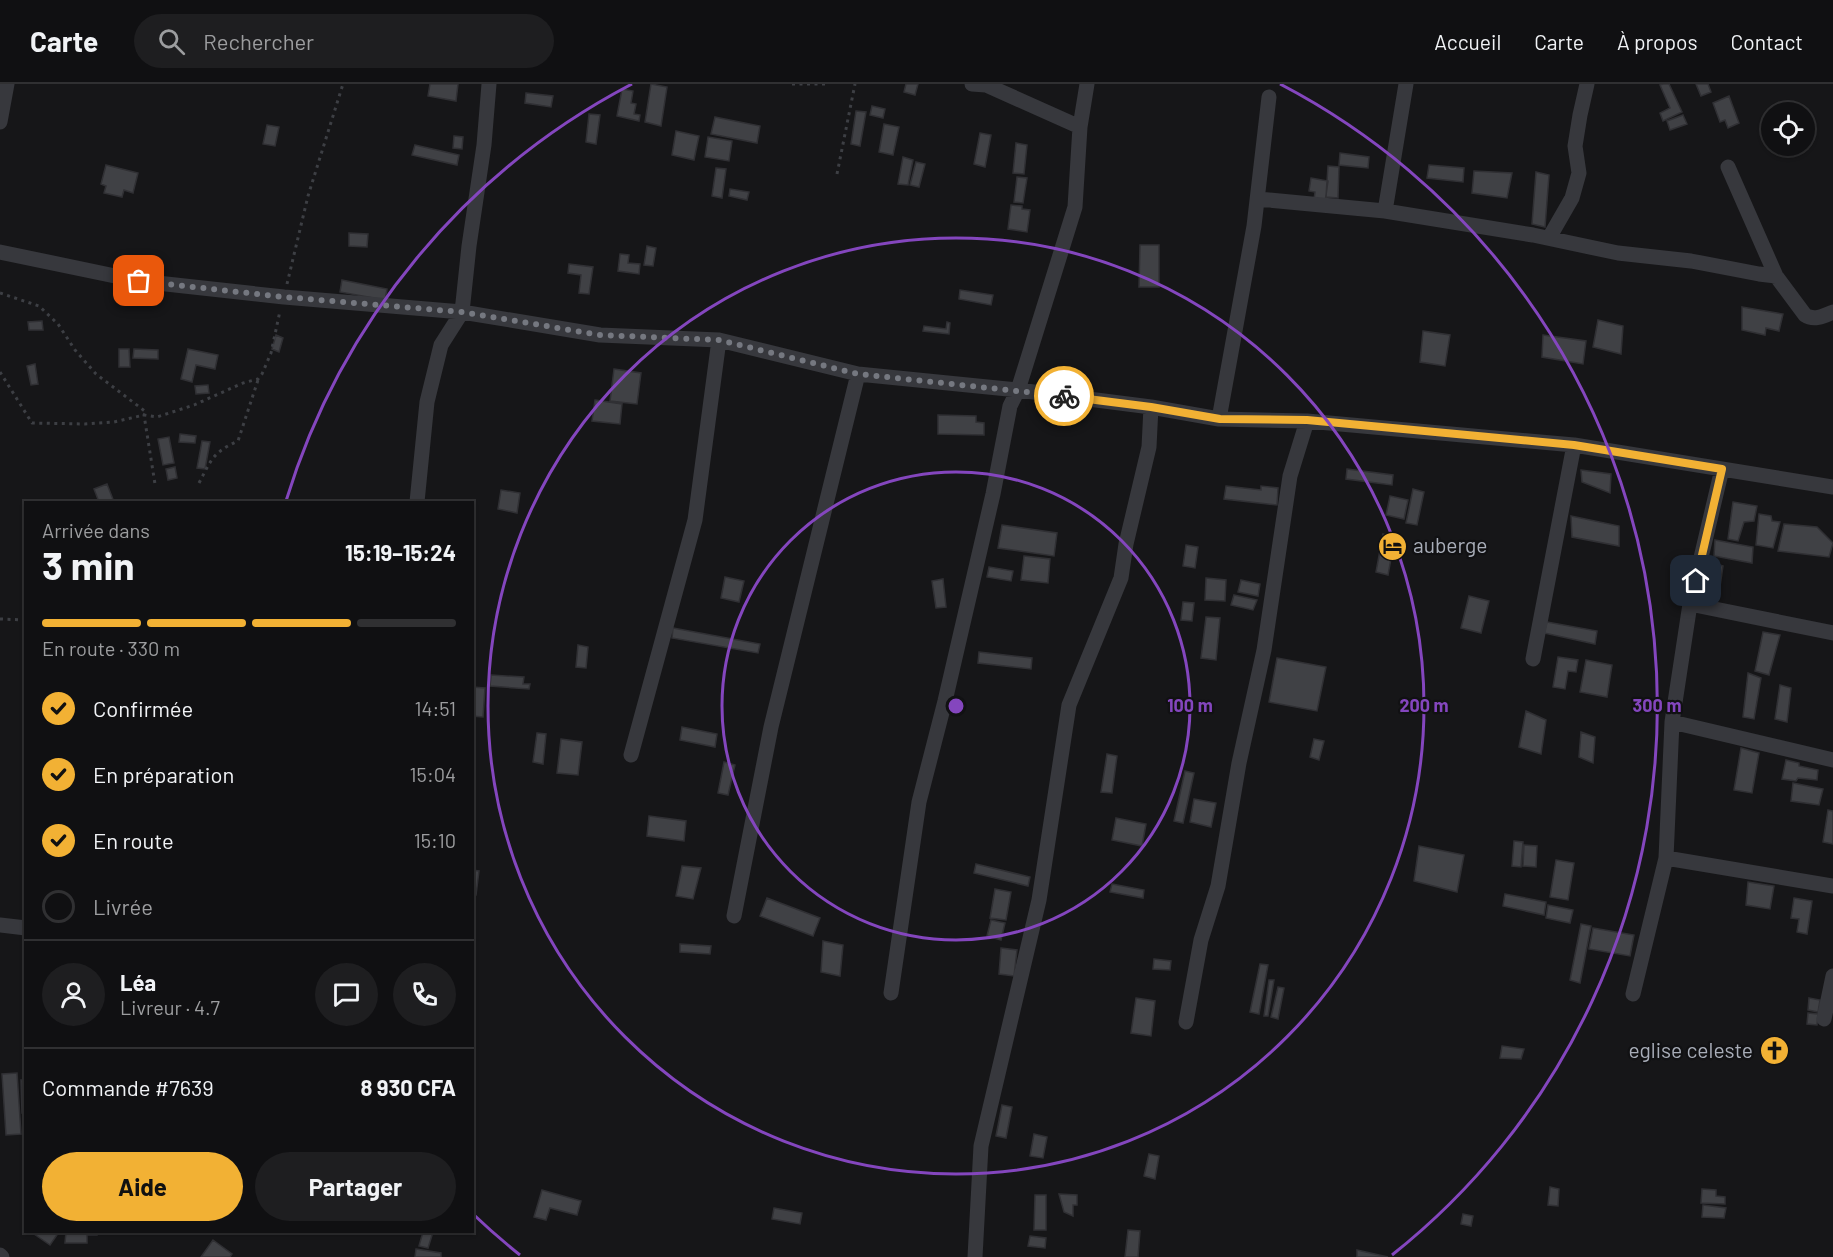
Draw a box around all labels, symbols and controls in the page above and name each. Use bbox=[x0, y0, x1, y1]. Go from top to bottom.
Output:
search box bbox=[134, 14, 554, 68]
text: Carte bbox=[30, 24, 98, 58]
icon: search bbox=[155, 25, 188, 58]
text: Rechercher bbox=[203, 28, 314, 54]
text: Accueil bbox=[1434, 29, 1501, 54]
text: Carte bbox=[1534, 29, 1584, 54]
text: À propos bbox=[1617, 29, 1698, 54]
text: Contact bbox=[1731, 29, 1803, 54]
map controls bbox=[1761, 102, 1815, 156]
button: locate bbox=[1761, 102, 1815, 156]
pin bbox=[113, 255, 164, 306]
icon: bag bbox=[122, 264, 155, 297]
courier bbox=[1034, 366, 1094, 426]
icon: bike bbox=[1048, 380, 1081, 413]
text: Arrivée dans bbox=[42, 518, 150, 542]
hotel icon: auberge bbox=[1376, 530, 1408, 562]
place label: auberge bbox=[1413, 532, 1487, 557]
text: 15:19–15:24 bbox=[345, 539, 456, 565]
text: 3 min bbox=[42, 541, 135, 588]
pin bbox=[1670, 555, 1721, 606]
icon: home bbox=[1679, 564, 1712, 597]
text: En route · 330 m bbox=[42, 636, 180, 660]
icon: check bbox=[42, 692, 75, 725]
text: 100 m bbox=[1167, 694, 1213, 716]
text: 200 m bbox=[1399, 694, 1449, 716]
text: 300 m bbox=[1633, 694, 1681, 716]
text: Confirmée bbox=[93, 695, 193, 721]
text: 14:51 bbox=[414, 696, 456, 720]
centre of rings bbox=[946, 696, 966, 716]
icon: check bbox=[42, 758, 75, 791]
text: En préparation bbox=[93, 761, 234, 787]
text: 15:04 bbox=[410, 762, 456, 786]
icon: check bbox=[42, 824, 75, 857]
text: En route bbox=[93, 827, 174, 853]
text: 15:10 bbox=[414, 828, 456, 852]
text: Livrée bbox=[93, 893, 153, 919]
button: person bbox=[42, 963, 105, 1026]
button: chat bbox=[315, 963, 378, 1026]
button: phone bbox=[393, 963, 456, 1026]
text: Léa bbox=[120, 969, 156, 995]
text: Livreur · 4.7 bbox=[120, 995, 220, 1019]
church icon: eglise celeste bbox=[1758, 1035, 1790, 1067]
place label: eglise celeste bbox=[1628, 1037, 1753, 1062]
text: Commande #7639 bbox=[42, 1074, 214, 1100]
text: 8 930 CFA bbox=[360, 1074, 456, 1100]
button: Aide bbox=[42, 1152, 243, 1221]
button: Partager bbox=[255, 1152, 456, 1221]

